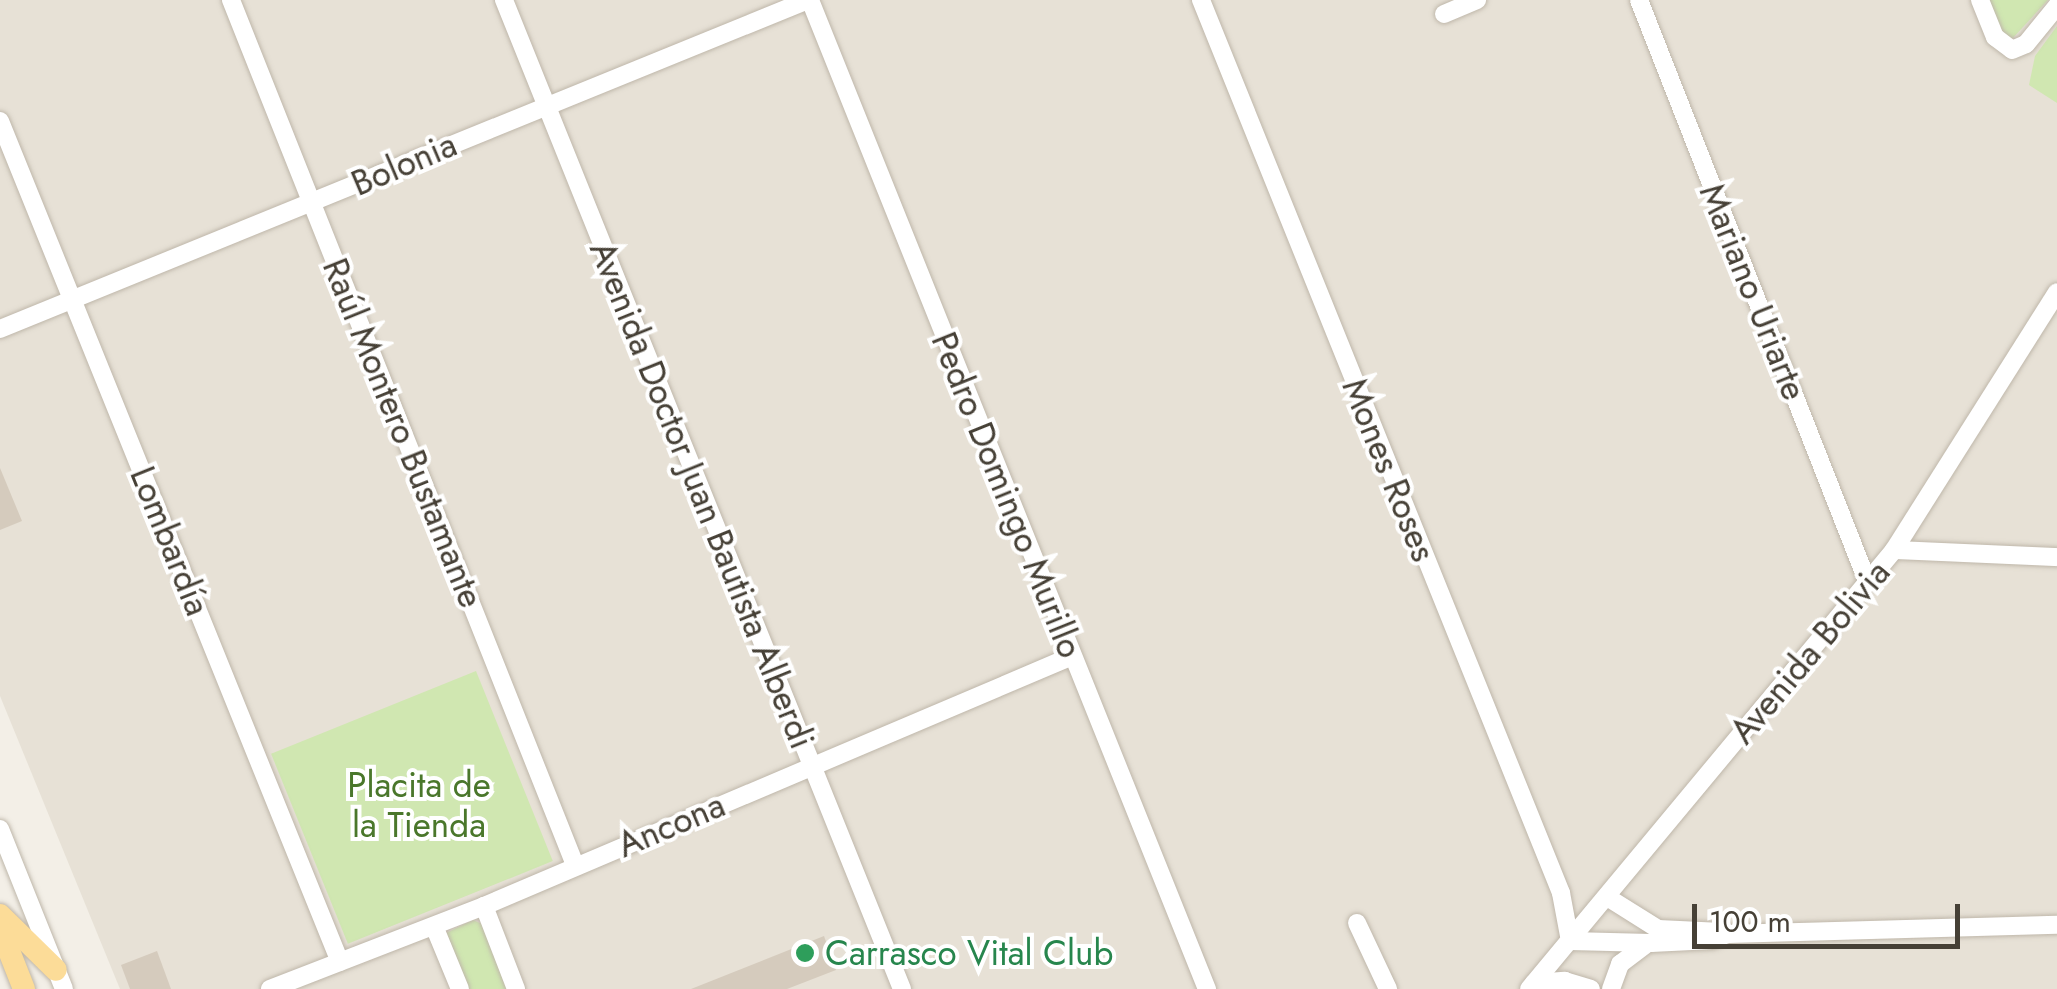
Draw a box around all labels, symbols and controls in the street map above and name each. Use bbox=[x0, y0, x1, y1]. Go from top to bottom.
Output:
street label: Bolonia bbox=[345, 123, 463, 205]
street label: Mariano Uriarte bbox=[1691, 178, 1815, 406]
street label: Avenida Doctor Juan Bautista Alberdi bbox=[581, 235, 823, 755]
street label: Raúl Montero Bustamante bbox=[314, 252, 492, 614]
street label: Pedro Domingo Murillo bbox=[922, 326, 1092, 664]
street label: Mones Roses bbox=[1333, 372, 1445, 568]
street label: Lombardía bbox=[121, 460, 219, 622]
street label: Avenida Bolivia bbox=[1721, 552, 1899, 752]
park label: Placita de la Tienda bbox=[347, 764, 491, 846]
street label: Ancona bbox=[611, 784, 731, 866]
scale bar bbox=[1697, 884, 1964, 946]
text: 100 m bbox=[1709, 900, 1791, 943]
place label: Carrasco Vital Club bbox=[825, 932, 1113, 974]
marker: Carrasco Vital Club bbox=[794, 942, 816, 964]

